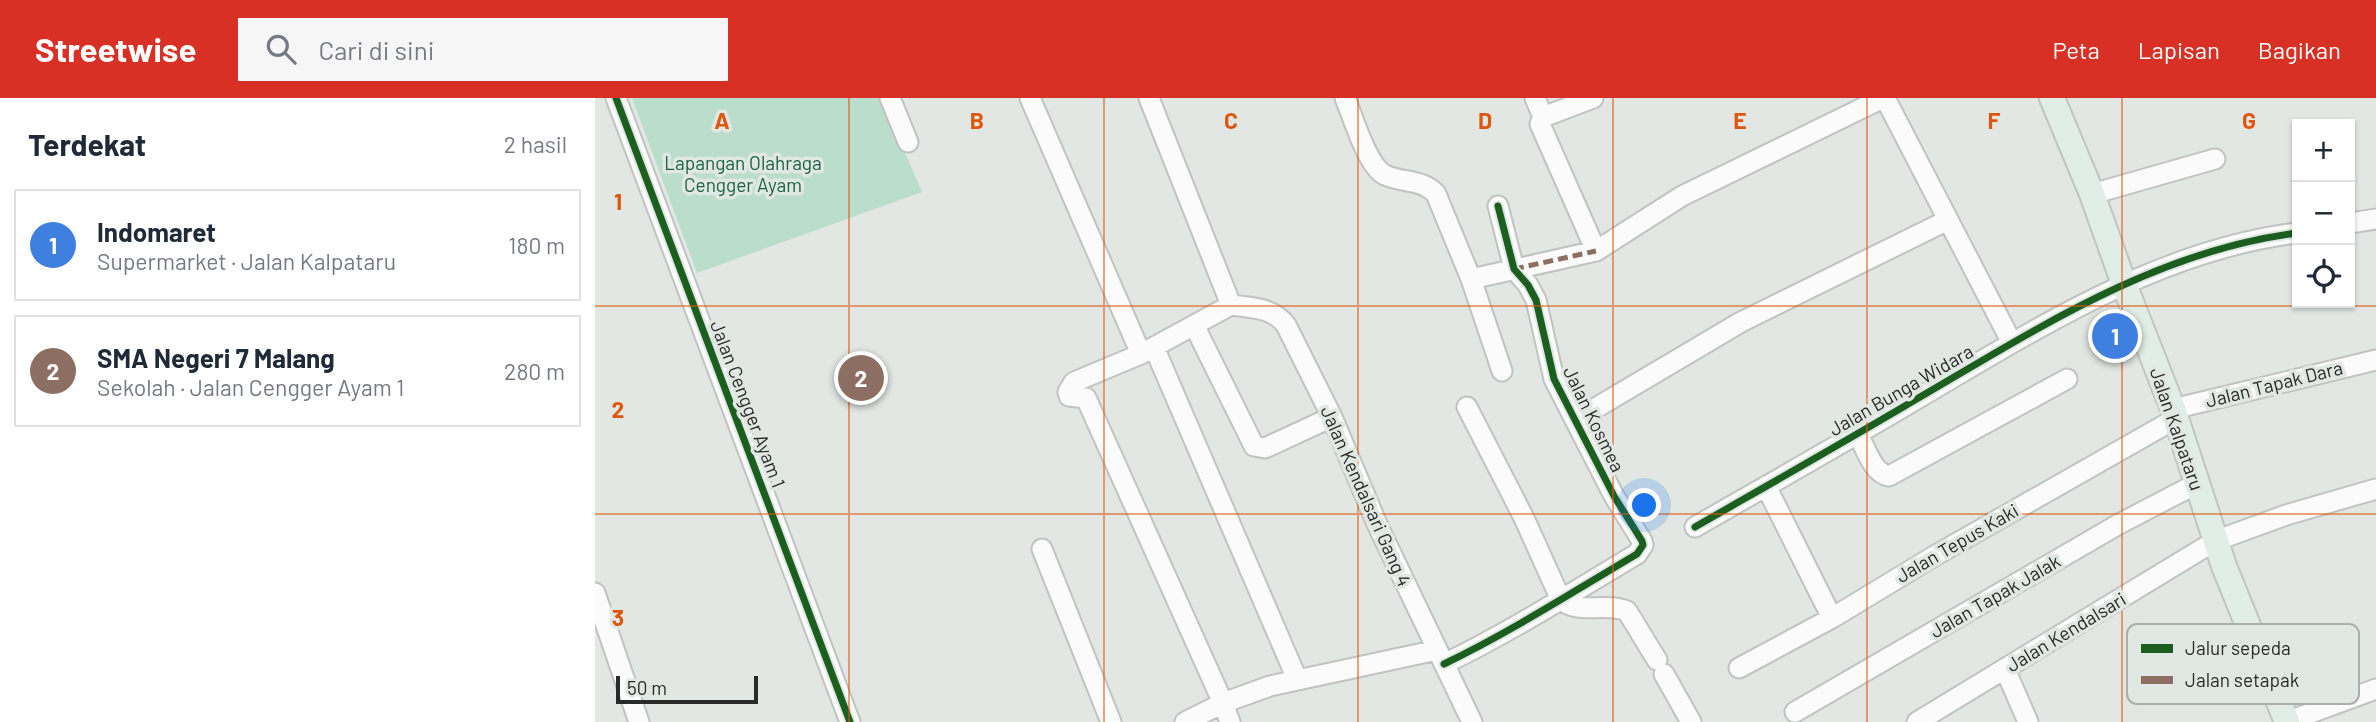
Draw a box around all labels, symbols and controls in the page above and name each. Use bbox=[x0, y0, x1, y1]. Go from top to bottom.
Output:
search box bbox=[238, 18, 728, 81]
text: Streetwise bbox=[35, 29, 196, 69]
icon: search bbox=[262, 30, 300, 68]
text: Cari di sini bbox=[318, 34, 434, 65]
text: Peta bbox=[2052, 35, 2100, 64]
text: Lapisan bbox=[2138, 35, 2220, 64]
text: Bagikan bbox=[2258, 35, 2341, 64]
text: A bbox=[714, 106, 730, 134]
text: B bbox=[970, 106, 984, 134]
text: C bbox=[1224, 106, 1238, 134]
text: D bbox=[1478, 106, 1492, 134]
text: E bbox=[1733, 106, 1747, 134]
text: F bbox=[1988, 106, 2001, 134]
text: G bbox=[2242, 106, 2256, 134]
map controls bbox=[2292, 119, 2355, 308]
button: + bbox=[2292, 119, 2355, 182]
text: Terdekat bbox=[28, 126, 146, 162]
text: 2 hasil bbox=[504, 130, 567, 158]
park label: Lapangan Olahraga Cengger Ayam bbox=[664, 151, 822, 196]
button: − bbox=[2292, 182, 2355, 245]
text: 1 bbox=[614, 187, 622, 215]
text: Indomaret bbox=[97, 216, 216, 247]
text: 1 bbox=[49, 231, 57, 259]
text: 180 m bbox=[508, 231, 565, 259]
button: locate bbox=[2292, 245, 2355, 308]
text: Supermarket · Jalan Kalpataru bbox=[97, 247, 396, 275]
pin: 1 bbox=[2092, 310, 2138, 362]
street label: Jalan Cengger Ayam 1 bbox=[706, 317, 791, 491]
street label: Jalan Bunga Widara bbox=[1825, 339, 1977, 440]
text: SMA Negeri 7 Malang bbox=[97, 342, 335, 373]
pin: 2 bbox=[838, 352, 884, 404]
street label: Jalan Tapak Dara bbox=[2203, 355, 2345, 412]
text: 2 bbox=[47, 357, 59, 385]
text: 280 m bbox=[504, 357, 565, 385]
street label: Jalan Kosmea bbox=[1559, 362, 1630, 475]
street label: Jalan Kalpataru bbox=[2146, 364, 2209, 493]
text: Sekolah · Jalan Cengger Ayam 1 bbox=[97, 373, 404, 401]
text: 2 bbox=[612, 395, 624, 423]
street label: Jalan Kendalsari Gang 4 bbox=[1316, 402, 1417, 590]
your location bbox=[1627, 488, 1661, 522]
street label: Jalan Tepus Kaki bbox=[1891, 498, 2022, 587]
street label: Jalan Tapak Jalak bbox=[1925, 549, 2064, 642]
street label: Jalan Kendalsari bbox=[2002, 587, 2130, 676]
text: 3 bbox=[612, 603, 624, 631]
legend bbox=[2127, 624, 2359, 704]
text: Jalur sepeda bbox=[2185, 636, 2291, 659]
text: Jalan setapak bbox=[2185, 668, 2299, 691]
scale bar bbox=[616, 673, 758, 705]
text: 50 m bbox=[627, 676, 667, 699]

